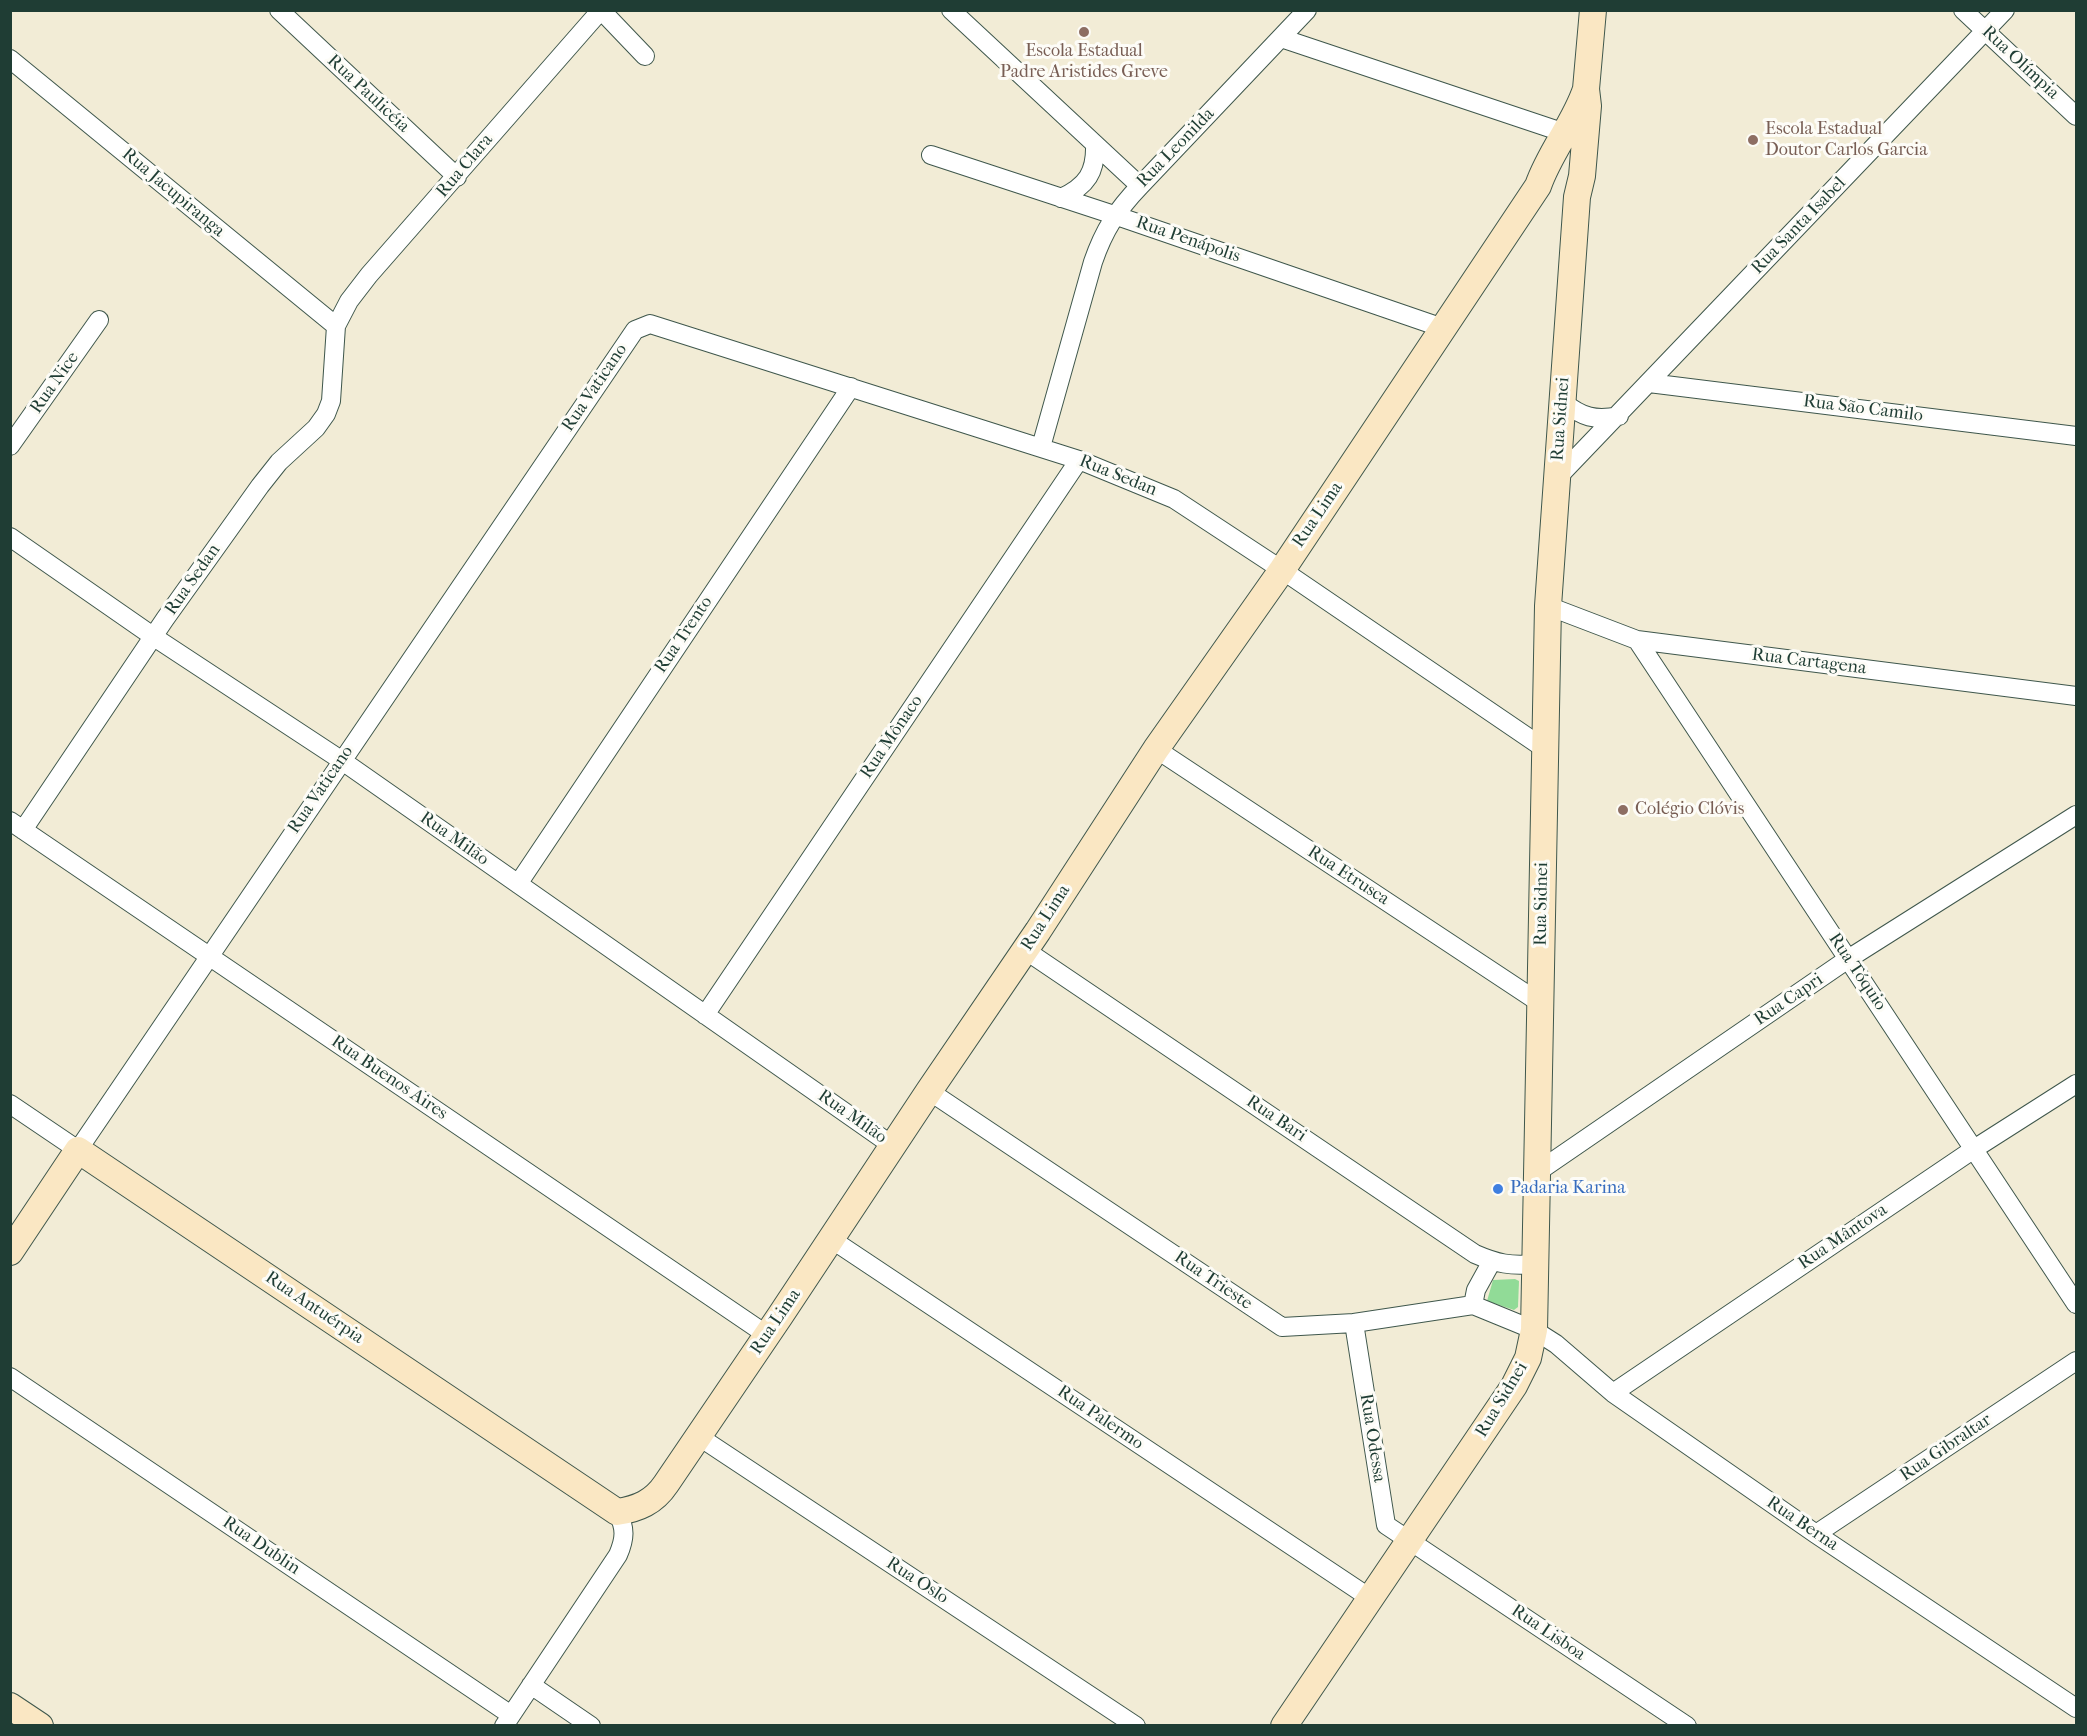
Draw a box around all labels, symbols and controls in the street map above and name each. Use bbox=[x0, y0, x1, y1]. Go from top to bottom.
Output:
street label: Rua Olímpia bbox=[1977, 22, 2063, 104]
marker: Escola Estadual Padre Aristides Greve bbox=[1077, 25, 1091, 39]
place label: Escola Estadual Padre Aristides Greve bbox=[1000, 41, 1168, 84]
street label: Rua Paulicéia bbox=[322, 50, 414, 138]
street label: Rua Leonilda bbox=[1133, 104, 1219, 192]
place label: Escola Estadual Doutor Carlos Garcia bbox=[1765, 119, 1927, 162]
street label: Rua Clara bbox=[432, 130, 498, 202]
marker: Escola Estadual Doutor Carlos Garcia bbox=[1746, 133, 1760, 147]
street label: Rua Jacupiranga bbox=[117, 144, 229, 242]
street label: Rua Santa Isabel bbox=[1747, 173, 1851, 279]
street label: Rua Penápolis bbox=[1133, 212, 1243, 268]
street label: Rua Vaticano bbox=[558, 340, 632, 436]
street label: Rua Nice bbox=[26, 348, 84, 418]
street label: Rua Sidnei bbox=[1547, 376, 1575, 462]
street label: Rua São Camilo bbox=[1802, 391, 1924, 427]
street label: Rua Sedan bbox=[1076, 451, 1160, 501]
street label: Rua Lima bbox=[1288, 478, 1348, 552]
street label: Rua Sedan bbox=[161, 540, 225, 620]
street label: Rua Trento bbox=[650, 592, 718, 678]
street label: Rua Cartagena bbox=[1750, 644, 1868, 680]
street label: Rua Mônaco bbox=[856, 691, 928, 783]
street label: Rua Vaticano bbox=[284, 742, 358, 838]
place label: Colégio Clóvis bbox=[1635, 799, 1744, 821]
marker: Colégio Clóvis bbox=[1616, 803, 1630, 817]
street label: Rua Milão bbox=[415, 807, 493, 871]
street label: Rua Etrusca bbox=[1303, 842, 1393, 910]
street label: Rua Sidnei bbox=[1530, 862, 1554, 946]
street label: Rua Lima bbox=[1017, 881, 1075, 955]
street label: Rua Tóquio bbox=[1823, 929, 1891, 1015]
street label: Rua Capri bbox=[1751, 969, 1827, 1031]
street label: Rua Buenos Aires bbox=[327, 1031, 451, 1125]
street label: Rua Milão bbox=[813, 1085, 891, 1149]
street label: Rua Bari bbox=[1242, 1091, 1310, 1147]
place label: Padaria Karina bbox=[1510, 1178, 1626, 1200]
marker: Padaria Karina bbox=[1491, 1182, 1505, 1196]
street label: Rua Mântova bbox=[1794, 1199, 1892, 1275]
street label: Rua Trieste bbox=[1170, 1247, 1256, 1315]
street label: Rua Antuérpia bbox=[261, 1267, 367, 1349]
street label: Rua Lima bbox=[746, 1285, 806, 1359]
street label: Rua Sidnei bbox=[1471, 1358, 1533, 1442]
street label: Rua Palermo bbox=[1053, 1381, 1147, 1455]
street label: Rua Odessa bbox=[1354, 1392, 1390, 1484]
street label: Rua Gibraltar bbox=[1896, 1410, 1996, 1486]
street label: Rua Berna bbox=[1762, 1492, 1842, 1556]
street label: Rua Dublin bbox=[218, 1512, 304, 1580]
street label: Rua Oslo bbox=[882, 1553, 952, 1609]
street label: Rua Lisboa bbox=[1507, 1600, 1589, 1666]

